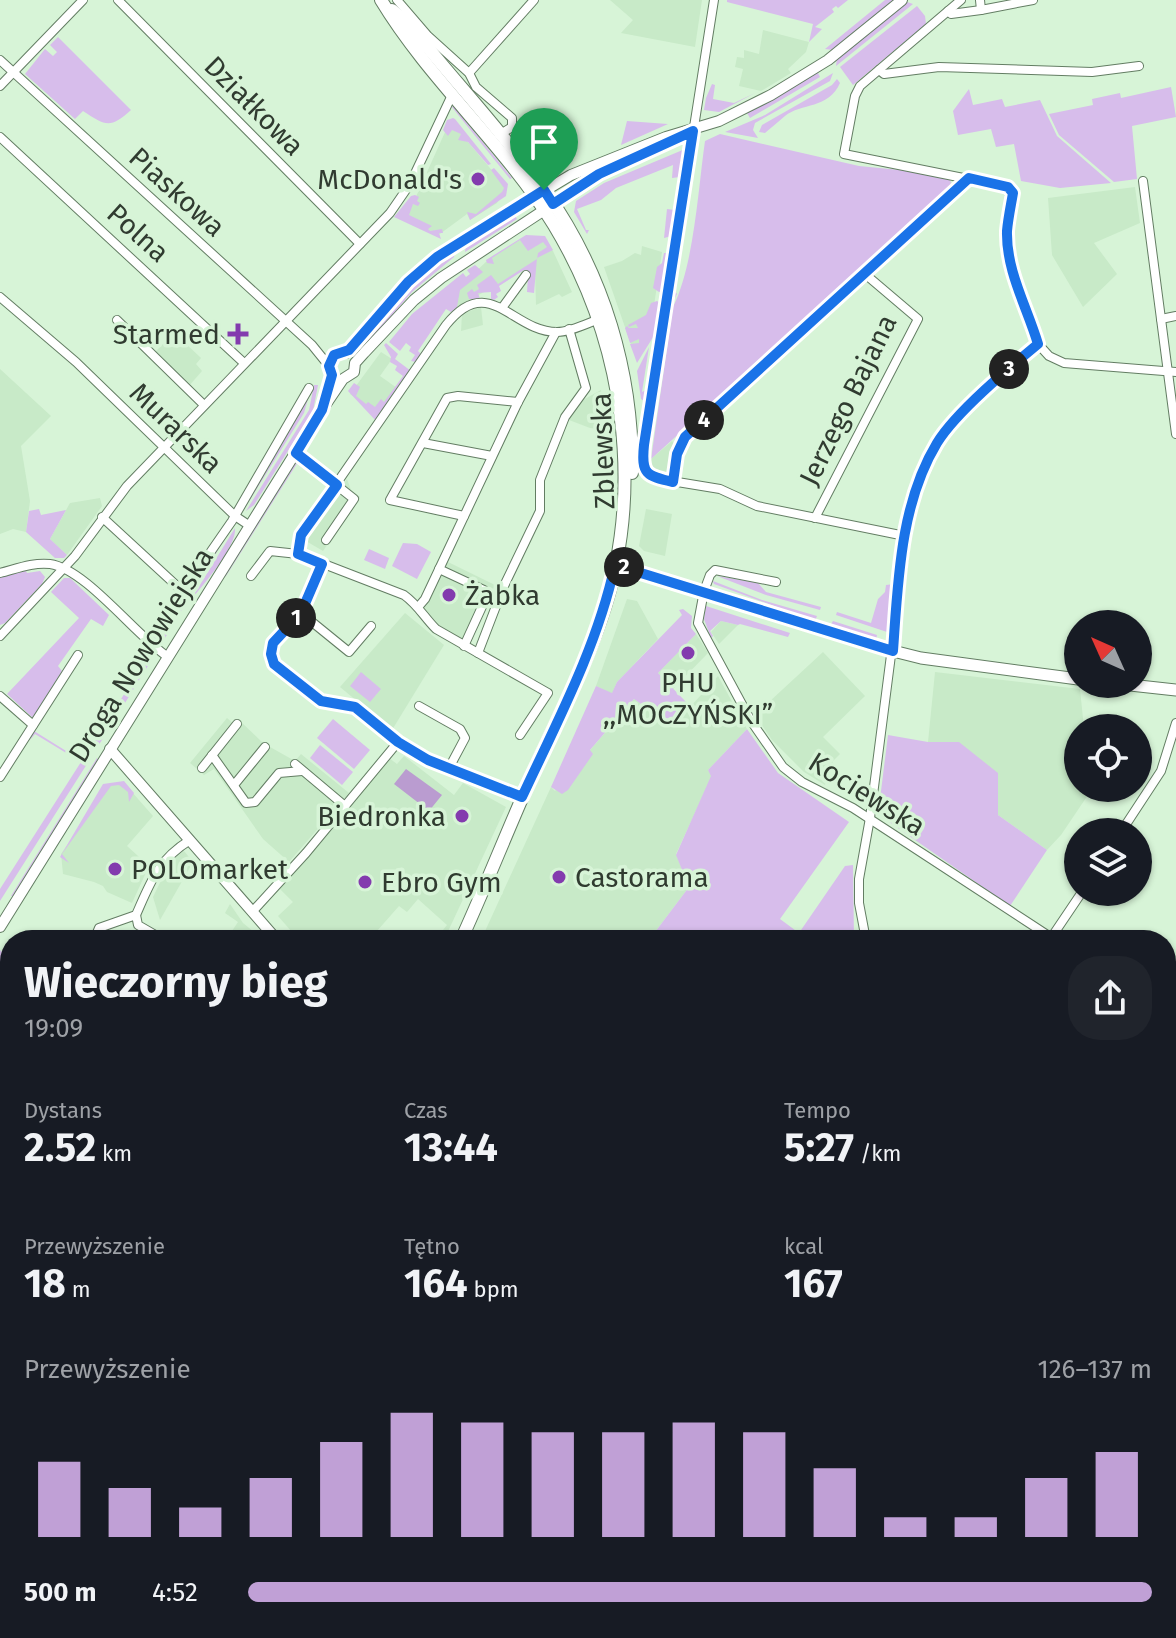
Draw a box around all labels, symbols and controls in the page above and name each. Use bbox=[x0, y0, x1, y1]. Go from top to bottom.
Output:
street label: Działkowa bbox=[197, 49, 311, 163]
pin bbox=[510, 108, 578, 190]
icon: arrive bbox=[522, 120, 566, 164]
street label: Piaskowa bbox=[122, 140, 232, 244]
place label: McDonald's bbox=[317, 163, 462, 196]
marker: McDonald's bbox=[469, 170, 487, 188]
street label: Polna bbox=[100, 197, 176, 269]
street label: Jerzego Bajana bbox=[792, 309, 904, 491]
place label: Starmed bbox=[113, 318, 220, 351]
marker: Starmed bbox=[227, 323, 249, 345]
pin: 3 bbox=[989, 349, 1029, 389]
text: 3 bbox=[1003, 355, 1015, 382]
street label: Murarska bbox=[123, 376, 229, 480]
street label: Zblewska bbox=[584, 392, 622, 510]
pin: 4 bbox=[684, 400, 724, 440]
text: 4 bbox=[698, 406, 710, 433]
street label: Droga Nowowiejska bbox=[62, 542, 220, 768]
pin: 2 bbox=[604, 547, 644, 587]
text: 2 bbox=[618, 553, 630, 580]
place label: Żabka bbox=[465, 579, 540, 612]
marker: Żabka bbox=[440, 586, 458, 604]
pin: 1 bbox=[276, 598, 316, 638]
text: 1 bbox=[291, 604, 301, 631]
north arrow bbox=[1064, 610, 1152, 698]
map controls bbox=[1064, 610, 1152, 906]
marker: PHU ,,MOCZYŃSKI” bbox=[679, 644, 697, 662]
place label: PHU ,,MOCZYŃSKI” bbox=[603, 666, 773, 731]
button: locate bbox=[1064, 714, 1152, 802]
street label: Kociewska bbox=[803, 745, 931, 843]
place label: Biedronka bbox=[317, 800, 446, 833]
marker: Biedronka bbox=[453, 807, 471, 825]
button: layers bbox=[1064, 818, 1152, 906]
place label: POLOmarket bbox=[131, 853, 289, 886]
marker: POLOmarket bbox=[106, 860, 124, 878]
place label: Castorama bbox=[575, 861, 709, 894]
place label: Ebro Gym bbox=[381, 866, 502, 899]
marker: Castorama bbox=[550, 868, 568, 886]
marker: Ebro Gym bbox=[356, 873, 374, 891]
text: Wieczorny bieg bbox=[24, 956, 328, 1009]
button: share bbox=[1068, 956, 1152, 1040]
text: 19:09 bbox=[24, 1013, 83, 1044]
text: Dystans bbox=[24, 1097, 102, 1124]
text: Czas bbox=[404, 1097, 448, 1124]
text: Tempo bbox=[784, 1097, 851, 1124]
text: 2.52 bbox=[24, 1124, 96, 1172]
text: 13:44 bbox=[404, 1124, 498, 1172]
text: 5:27 bbox=[784, 1124, 854, 1172]
text: km bbox=[96, 1140, 132, 1167]
text: /km bbox=[854, 1140, 901, 1167]
text: Przewyższenie bbox=[24, 1233, 165, 1260]
text: Tętno bbox=[404, 1233, 460, 1260]
text: kcal bbox=[784, 1233, 824, 1260]
text: 18 bbox=[24, 1260, 66, 1308]
text: 164 bbox=[404, 1260, 468, 1308]
text: 167 bbox=[784, 1260, 843, 1308]
text: m bbox=[66, 1276, 91, 1303]
text: bpm bbox=[468, 1276, 519, 1303]
text: Przewyższenie bbox=[24, 1354, 191, 1385]
text: 126–137 m bbox=[1037, 1354, 1152, 1385]
text: 500 m bbox=[24, 1577, 97, 1608]
text: 4:52 bbox=[152, 1577, 198, 1608]

